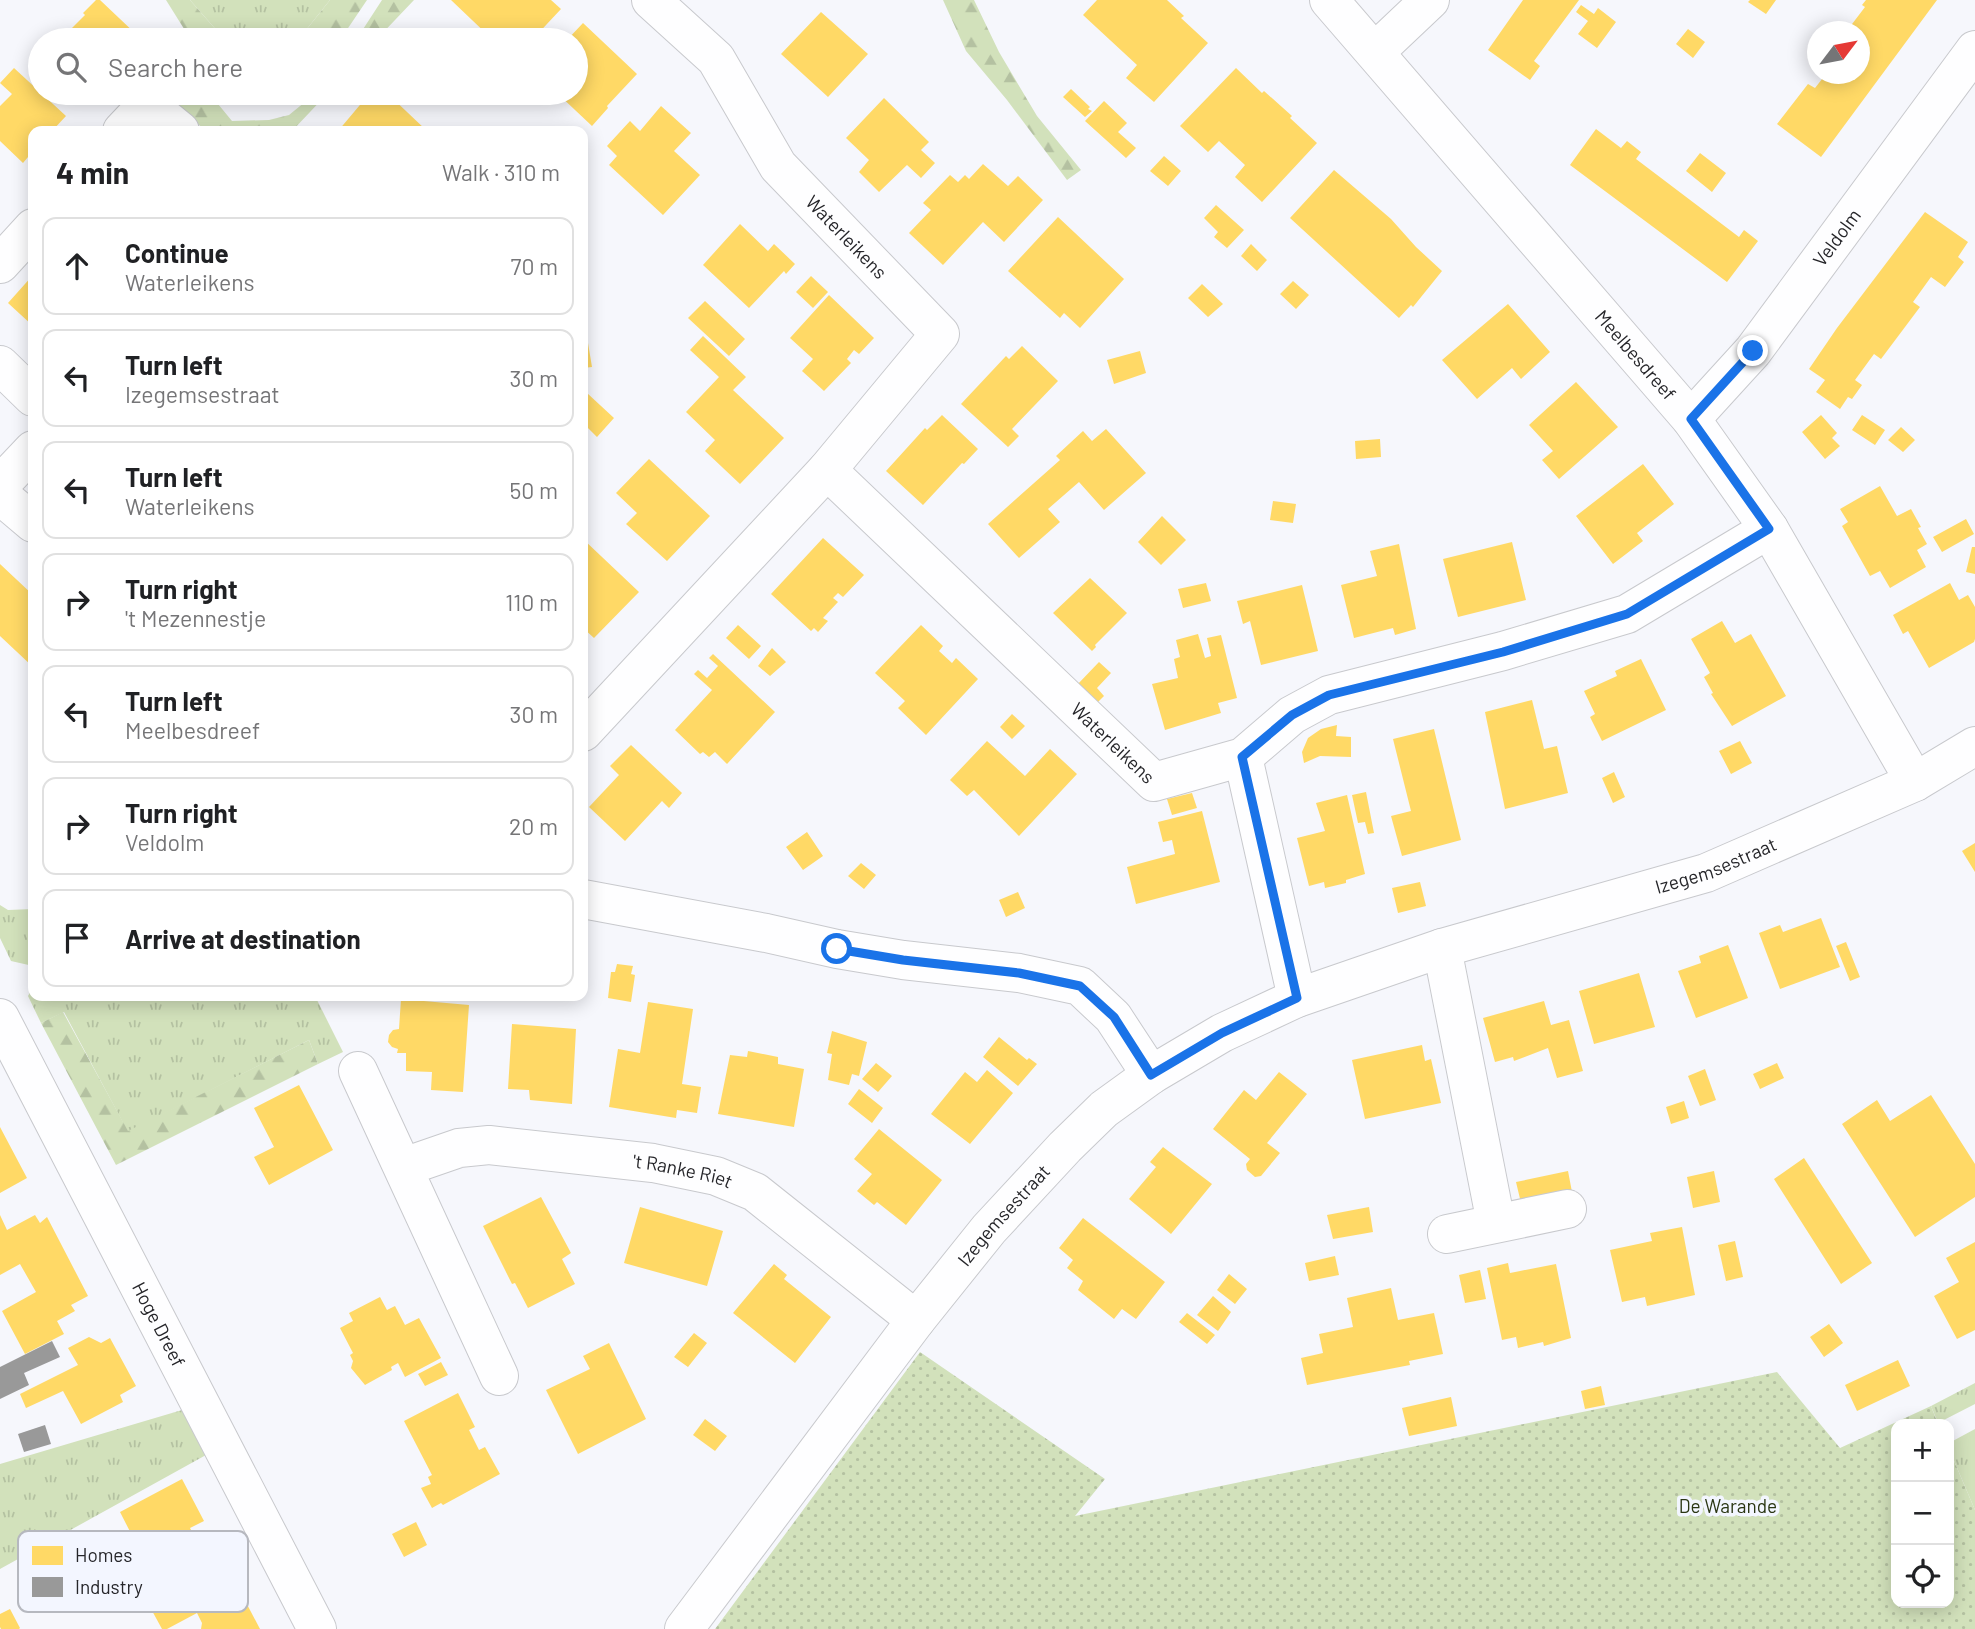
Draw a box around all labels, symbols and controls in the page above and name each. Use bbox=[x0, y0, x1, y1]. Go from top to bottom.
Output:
north arrow bbox=[1807, 21, 1870, 84]
search box bbox=[28, 28, 588, 105]
icon: search bbox=[52, 48, 90, 86]
text: Search here bbox=[108, 51, 243, 82]
text: 4 min bbox=[56, 154, 129, 190]
text: Walk · 310 m bbox=[442, 158, 560, 186]
street label: Waterleikens bbox=[801, 190, 892, 283]
street label: Veldolm bbox=[1808, 204, 1865, 270]
text: Continue bbox=[125, 237, 229, 268]
icon: ahead bbox=[58, 247, 96, 285]
text: 70 m bbox=[511, 252, 558, 280]
text: Waterleikens bbox=[125, 268, 255, 296]
street label: Meelbesdreef bbox=[1591, 305, 1681, 404]
route end bbox=[1737, 335, 1768, 366]
text: Turn left bbox=[125, 349, 223, 380]
icon: left bbox=[58, 359, 96, 397]
text: 30 m bbox=[510, 364, 558, 392]
text: Izegemsestraat bbox=[125, 380, 280, 408]
text: Turn left bbox=[125, 461, 223, 492]
icon: left bbox=[58, 471, 96, 509]
text: 50 m bbox=[510, 476, 558, 504]
text: Waterleikens bbox=[125, 492, 255, 520]
text: Turn right bbox=[125, 573, 238, 604]
icon: right bbox=[58, 583, 96, 621]
text: 110 m bbox=[505, 588, 558, 616]
text: 't Mezennestje bbox=[125, 604, 266, 632]
text: Turn left bbox=[125, 685, 223, 716]
icon: left bbox=[58, 695, 96, 733]
street label: Waterleikens bbox=[1067, 697, 1160, 788]
text: 30 m bbox=[510, 700, 558, 728]
text: Meelbesdreef bbox=[125, 716, 260, 744]
text: Turn right bbox=[125, 797, 238, 828]
icon: right bbox=[58, 807, 96, 845]
text: 20 m bbox=[509, 812, 558, 840]
text: Veldolm bbox=[125, 828, 204, 856]
street label: Izegemsestraat bbox=[1652, 832, 1780, 898]
icon: arrive bbox=[58, 919, 96, 957]
text: Arrive at destination bbox=[125, 923, 361, 954]
route start bbox=[821, 933, 852, 964]
street label: 't Ranke Riet bbox=[632, 1149, 736, 1193]
street label: Izegemsestraat bbox=[952, 1159, 1054, 1270]
street label: Hoge Dreef bbox=[128, 1278, 191, 1370]
map controls bbox=[1891, 1419, 1954, 1608]
button: + bbox=[1891, 1419, 1954, 1482]
button: − bbox=[1891, 1482, 1954, 1545]
park label: De Warande bbox=[1679, 1494, 1777, 1517]
legend bbox=[18, 1531, 248, 1612]
text: Homes bbox=[75, 1543, 132, 1566]
button: locate bbox=[1891, 1545, 1954, 1608]
text: Industry bbox=[75, 1575, 143, 1598]

